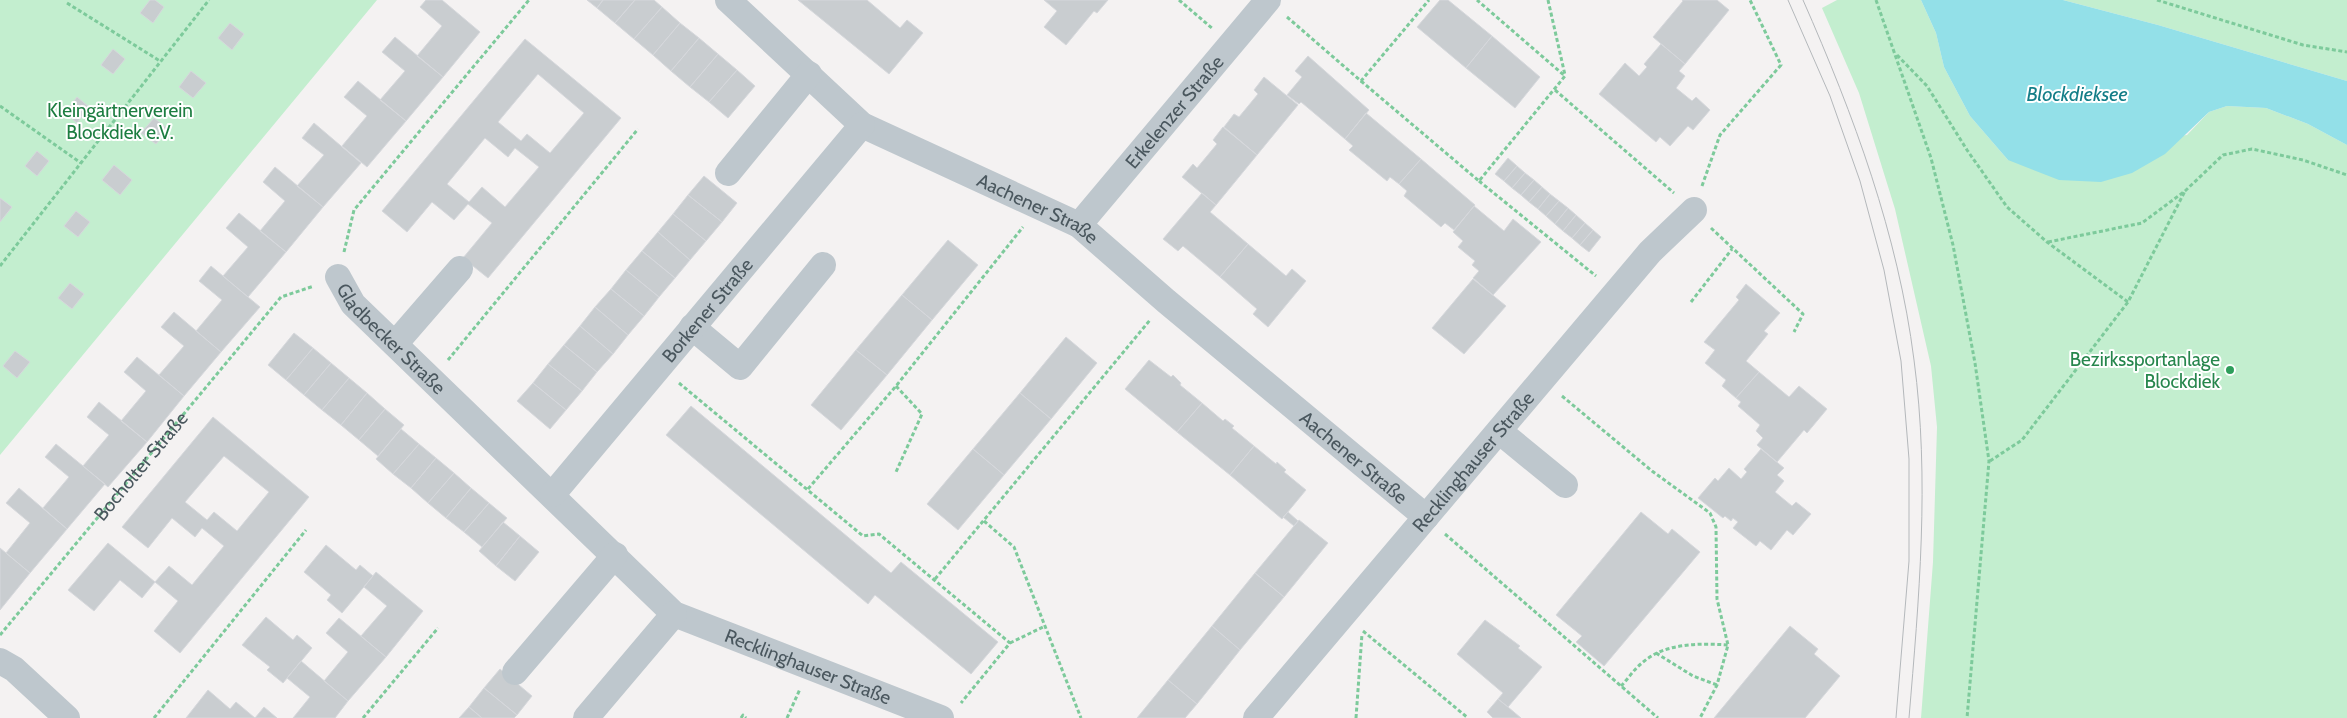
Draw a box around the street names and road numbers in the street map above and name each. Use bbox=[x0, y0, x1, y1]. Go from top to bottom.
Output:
street label: Erkelenzer Straße bbox=[1121, 51, 1229, 173]
street label: Aachener Straße bbox=[973, 169, 1103, 249]
street label: Borkener Straße bbox=[657, 253, 758, 367]
street label: Gladbecker Straße bbox=[332, 279, 450, 399]
street label: Recklinghauser Straße bbox=[1407, 387, 1539, 537]
street label: Aachener Straße bbox=[1295, 406, 1412, 509]
street label: Bocholter Straße bbox=[89, 407, 193, 525]
street label: Recklinghauser Straße bbox=[721, 624, 895, 710]

